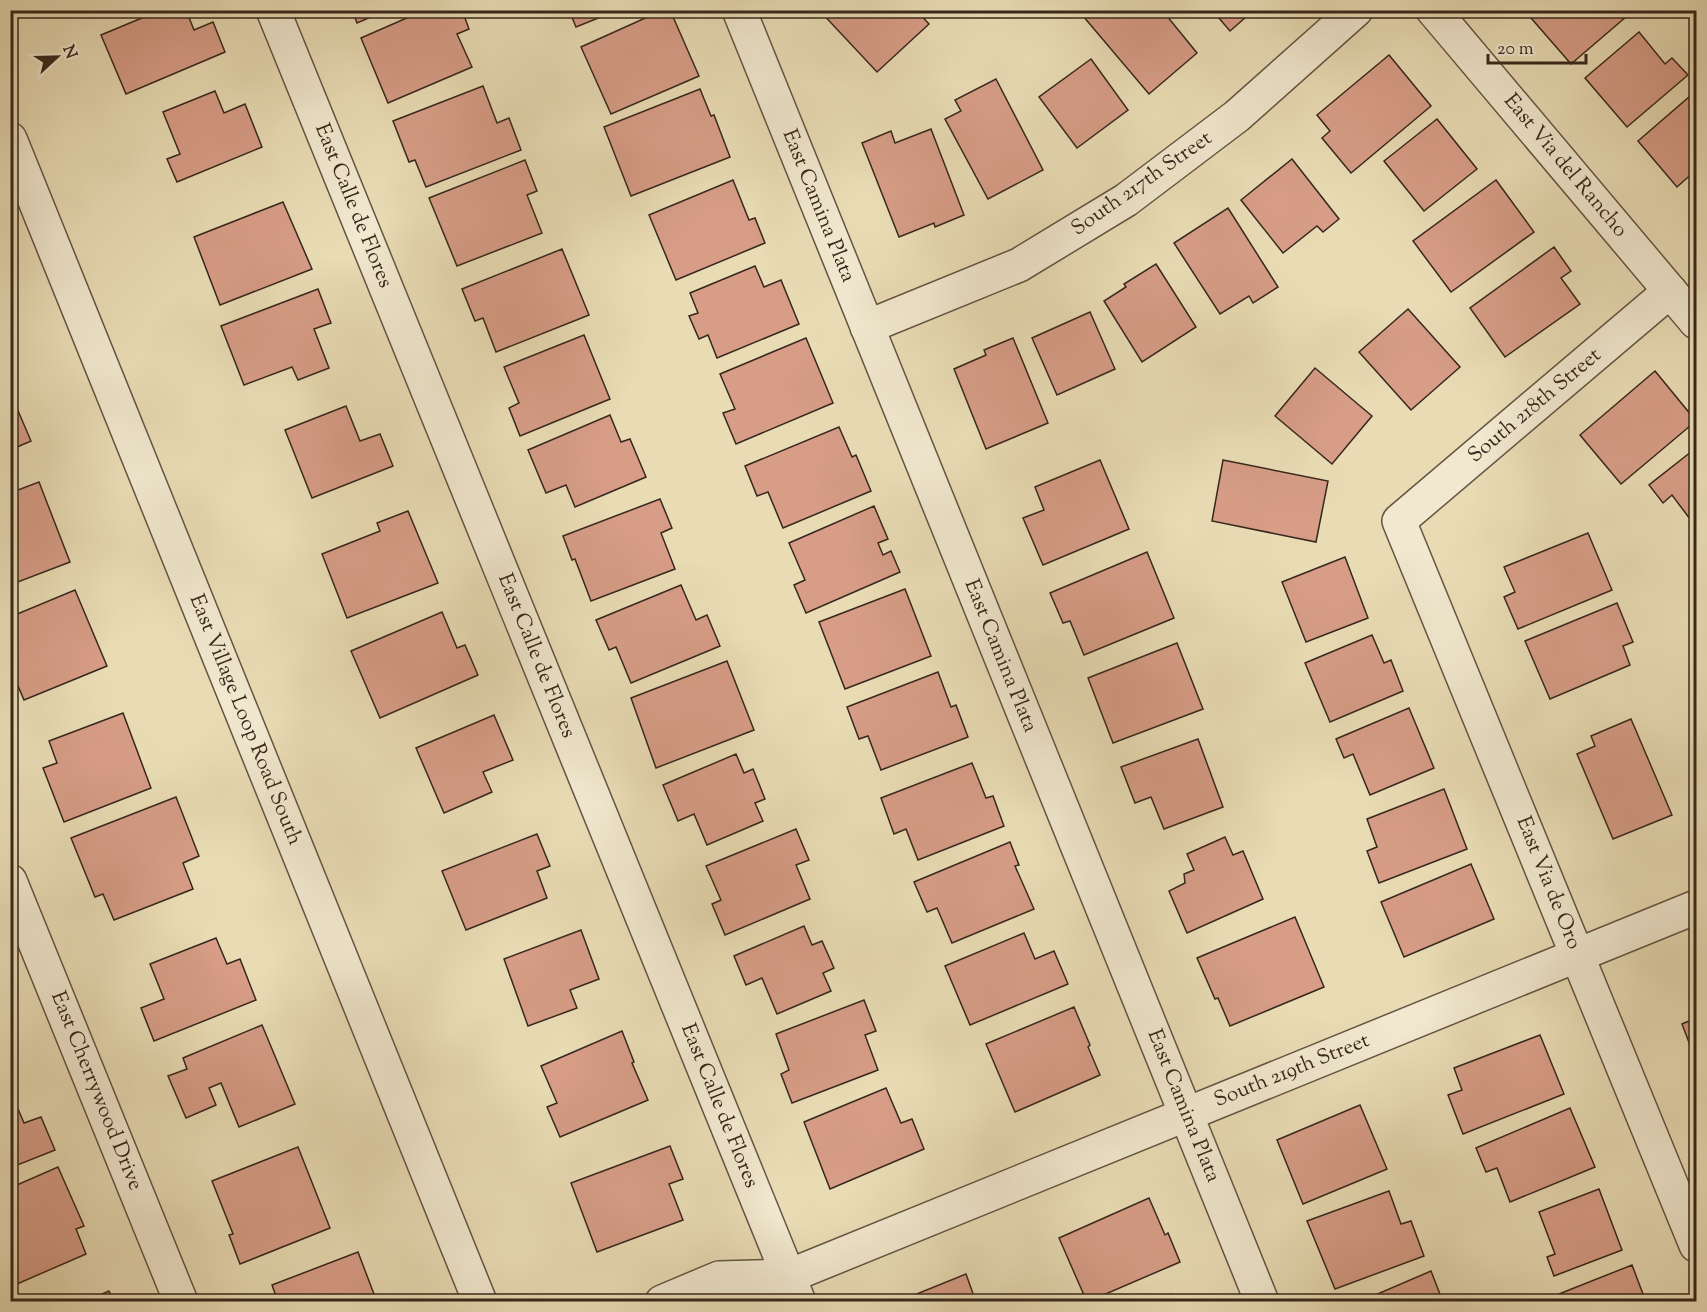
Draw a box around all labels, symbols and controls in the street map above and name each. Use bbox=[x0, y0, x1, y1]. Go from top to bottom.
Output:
north arrow bbox=[27, 27, 87, 87]
scale bar bbox=[1488, 27, 1586, 65]
text: 20 m bbox=[1497, 37, 1534, 63]
text: N bbox=[56, 42, 82, 63]
street label: East Via del Rancho bbox=[1496, 88, 1634, 244]
street label: East Calle de Flores bbox=[306, 119, 400, 293]
street label: South 217th Street bbox=[1065, 124, 1219, 244]
street label: East Camina Plata bbox=[774, 125, 862, 287]
street label: South 218th Street bbox=[1462, 341, 1608, 471]
street label: East Calle de Flores bbox=[489, 569, 583, 743]
street label: East Camina Plata bbox=[956, 575, 1044, 737]
street label: East Village Loop Road South bbox=[181, 590, 309, 850]
street label: East Via de Oro bbox=[1508, 812, 1588, 954]
street label: East Cherrywood Drive bbox=[42, 987, 150, 1195]
street label: East Calle de Flores bbox=[672, 1019, 766, 1193]
street label: East Camina Plata bbox=[1139, 1025, 1227, 1187]
street label: South 219th Street bbox=[1210, 1026, 1374, 1116]

